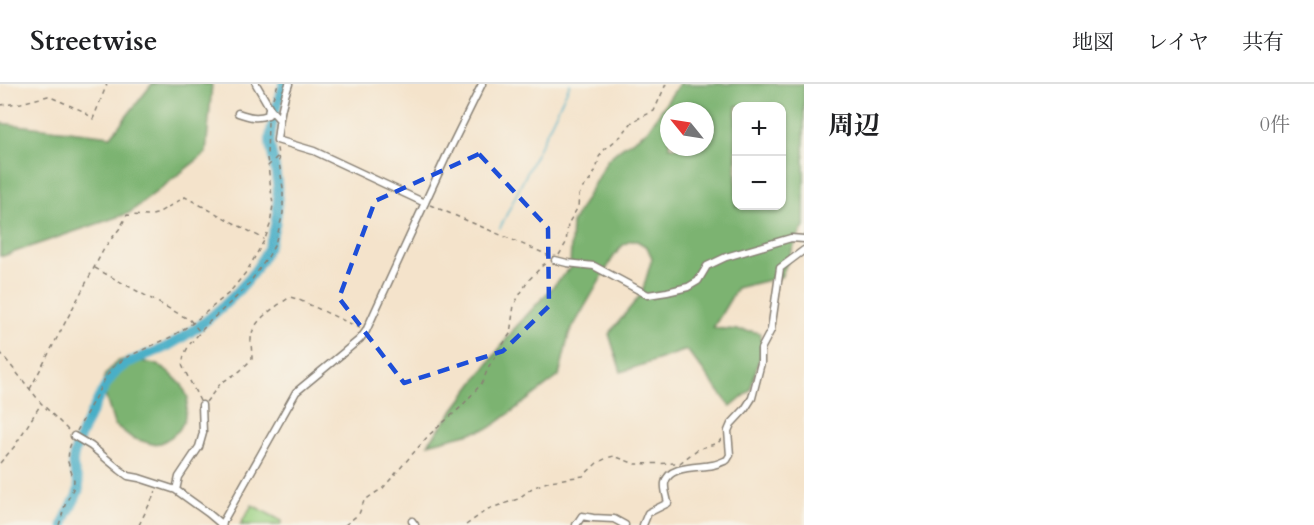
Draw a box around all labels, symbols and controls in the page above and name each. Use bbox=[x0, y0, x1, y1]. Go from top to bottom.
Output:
text: Streetwise bbox=[30, 22, 158, 60]
text: 地図 bbox=[1072, 28, 1114, 57]
text: レイヤ bbox=[1147, 28, 1209, 57]
text: 共有 bbox=[1242, 28, 1284, 57]
north arrow bbox=[660, 102, 714, 156]
map controls bbox=[732, 102, 786, 210]
button: + bbox=[732, 102, 786, 156]
text: 周辺 bbox=[828, 108, 880, 143]
text: 0件 bbox=[1260, 111, 1290, 138]
button: − bbox=[732, 156, 786, 210]

